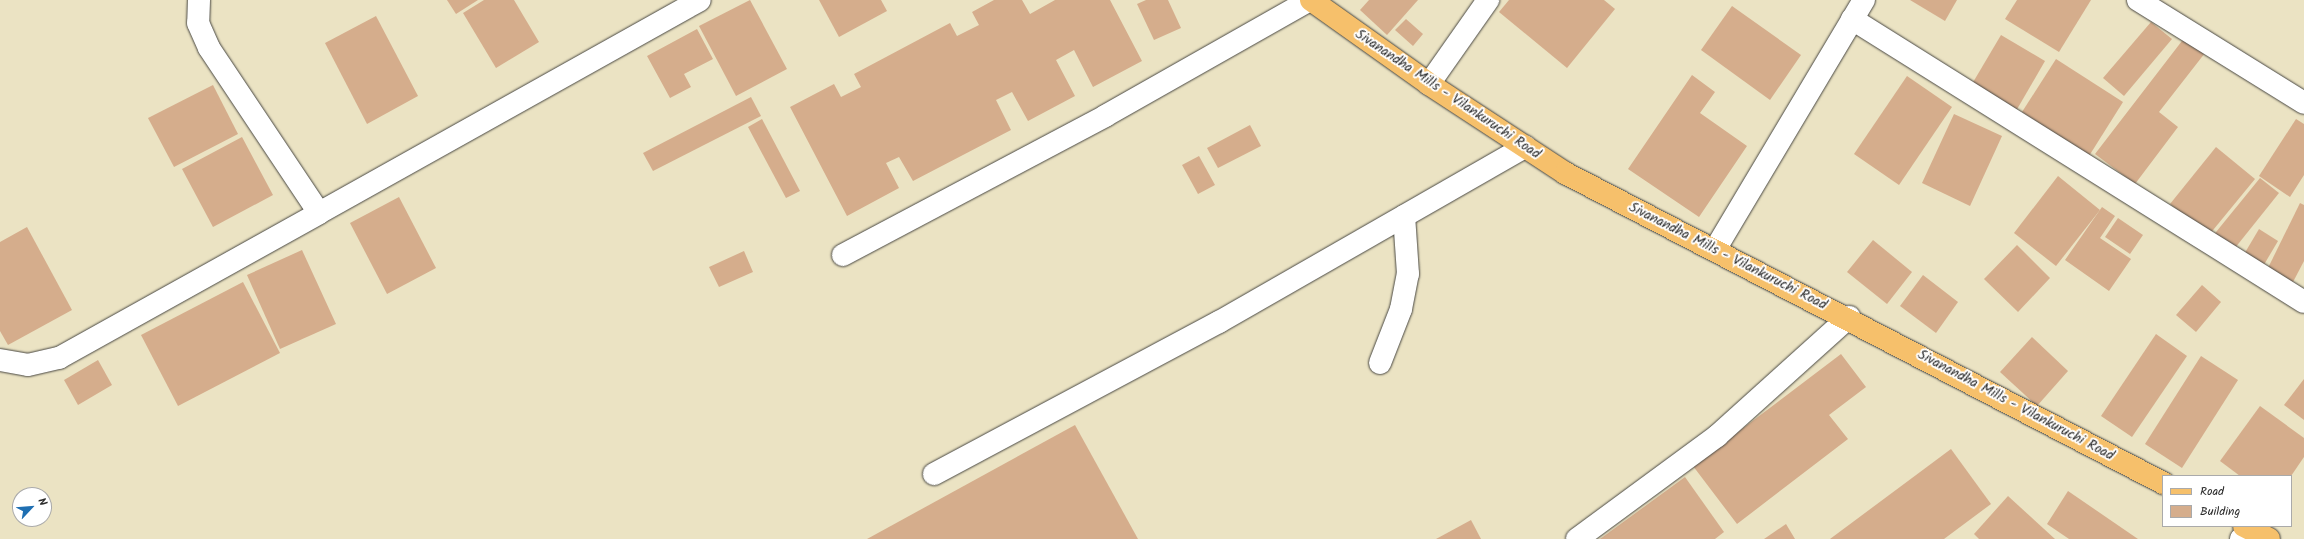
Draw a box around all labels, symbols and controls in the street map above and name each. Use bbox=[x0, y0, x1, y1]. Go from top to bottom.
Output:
street label: Sivanandha Mills - Vilankuruchi Road bbox=[1352, 26, 1544, 162]
street label: Sivanandha Mills - Vilankuruchi Road bbox=[1626, 199, 1830, 313]
street label: Sivanandha Mills - Vilankuruchi Road bbox=[1915, 346, 2117, 464]
legend bbox=[2162, 475, 2292, 527]
text: Road bbox=[2200, 482, 2224, 501]
north arrow bbox=[12, 487, 52, 527]
text: N bbox=[32, 495, 51, 509]
text: Building bbox=[2200, 502, 2240, 521]

